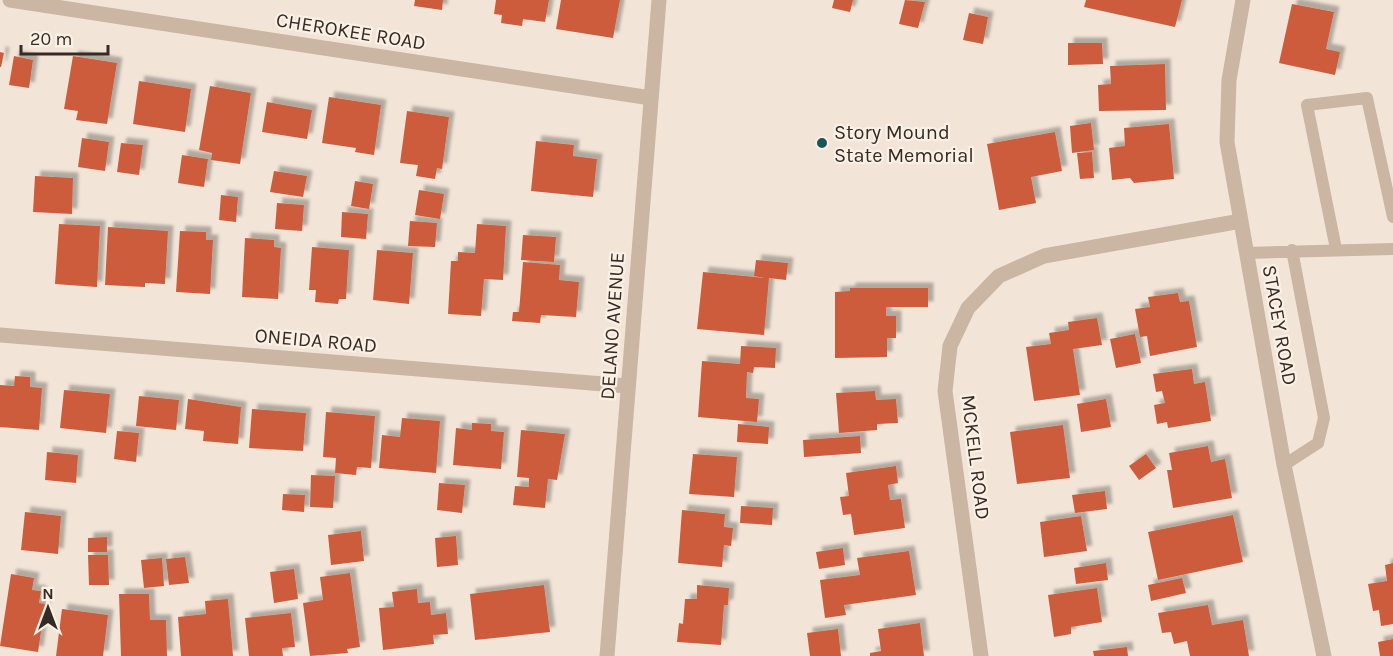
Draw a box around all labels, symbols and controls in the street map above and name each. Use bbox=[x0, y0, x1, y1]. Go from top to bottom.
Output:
street label: CHEROKEE ROAD bbox=[274, 8, 427, 55]
scale bar bbox=[21, 18, 108, 56]
text: 20 m bbox=[30, 28, 72, 50]
place label: Story Mound State Memorial bbox=[834, 121, 974, 167]
marker: Story Mound State Memorial bbox=[815, 136, 829, 150]
street label: DELANO AVENUE bbox=[596, 251, 629, 401]
street label: STACEY ROAD bbox=[1258, 263, 1301, 387]
street label: ONEIDA ROAD bbox=[254, 324, 378, 357]
street label: MCKELL ROAD bbox=[956, 393, 995, 521]
north arrow bbox=[18, 578, 78, 638]
text: N bbox=[42, 584, 54, 603]

